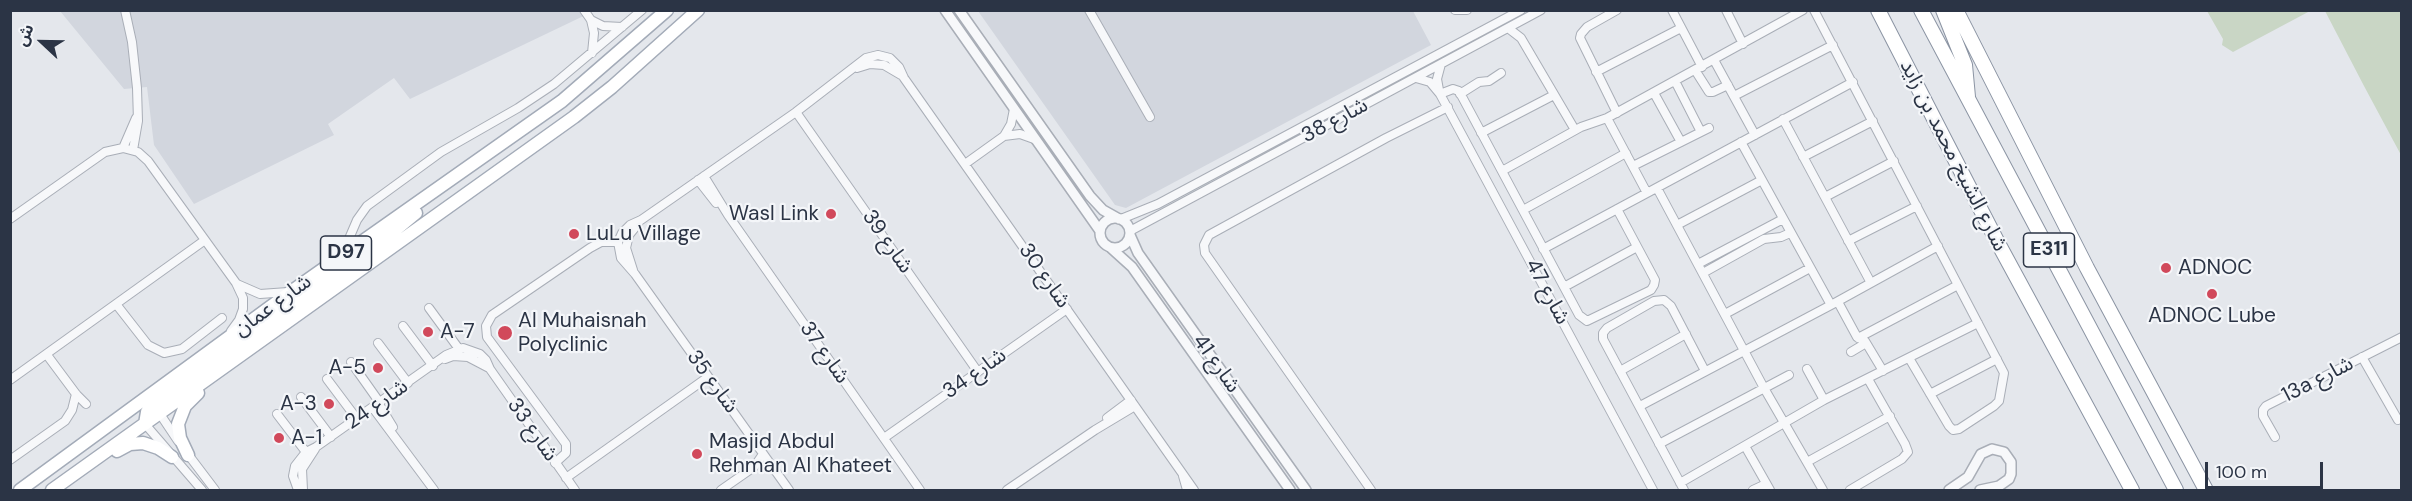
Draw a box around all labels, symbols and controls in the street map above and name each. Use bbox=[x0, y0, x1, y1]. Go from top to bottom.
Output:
north arrow bbox=[12, 12, 72, 72]
text: ش bbox=[11, 21, 39, 49]
street label: شارع الشيخ محمد بن زايد bbox=[1894, 56, 2012, 256]
street label: شارع 38 bbox=[1297, 93, 1373, 149]
place label: Wasl Link bbox=[729, 201, 819, 227]
street label: شارع 39 bbox=[856, 205, 918, 279]
marker: Wasl Link bbox=[824, 207, 838, 221]
place label: LuLu Village bbox=[586, 221, 701, 247]
marker: LuLu Village bbox=[567, 227, 581, 241]
road number: E311 bbox=[2024, 233, 2074, 267]
road number: D97 bbox=[320, 236, 372, 270]
street label: شارع 30 bbox=[1013, 239, 1075, 313]
street label: شارع 47 bbox=[1519, 255, 1575, 329]
place label: ADNOC bbox=[2178, 255, 2252, 281]
marker: ADNOC bbox=[2159, 261, 2173, 275]
street label: شارع عمان bbox=[229, 269, 317, 343]
marker: ADNOC Lube bbox=[2205, 287, 2219, 301]
place label: ADNOC Lube bbox=[2148, 303, 2276, 329]
place label: Al Muhaisnah Polyclinic bbox=[518, 308, 647, 358]
street label: شارع 37 bbox=[794, 317, 854, 389]
place label: A-7 bbox=[440, 319, 475, 345]
marker: Al Muhaisnah Polyclinic bbox=[496, 324, 514, 342]
marker: A-7 bbox=[421, 325, 435, 339]
street label: شارع 41 bbox=[1187, 330, 1245, 398]
street label: شارع 34 bbox=[938, 343, 1012, 405]
street label: شارع 35 bbox=[681, 346, 743, 418]
street label: 13a شارع bbox=[2278, 351, 2358, 409]
place label: A-5 bbox=[329, 355, 366, 381]
marker: A-5 bbox=[371, 361, 385, 375]
street label: شارع 24 bbox=[341, 374, 413, 436]
place label: A-3 bbox=[280, 391, 317, 417]
street label: شارع 33 bbox=[501, 394, 563, 466]
marker: A-3 bbox=[322, 397, 336, 411]
place label: A-1 bbox=[291, 425, 322, 451]
place label: Masjid Abdul Rehman Al Khateet bbox=[709, 429, 892, 479]
marker: A-1 bbox=[272, 431, 286, 445]
marker: Masjid Abdul Rehman Al Khateet bbox=[690, 447, 704, 461]
scale bar bbox=[2208, 450, 2326, 488]
text: 100 m bbox=[2216, 460, 2267, 484]

